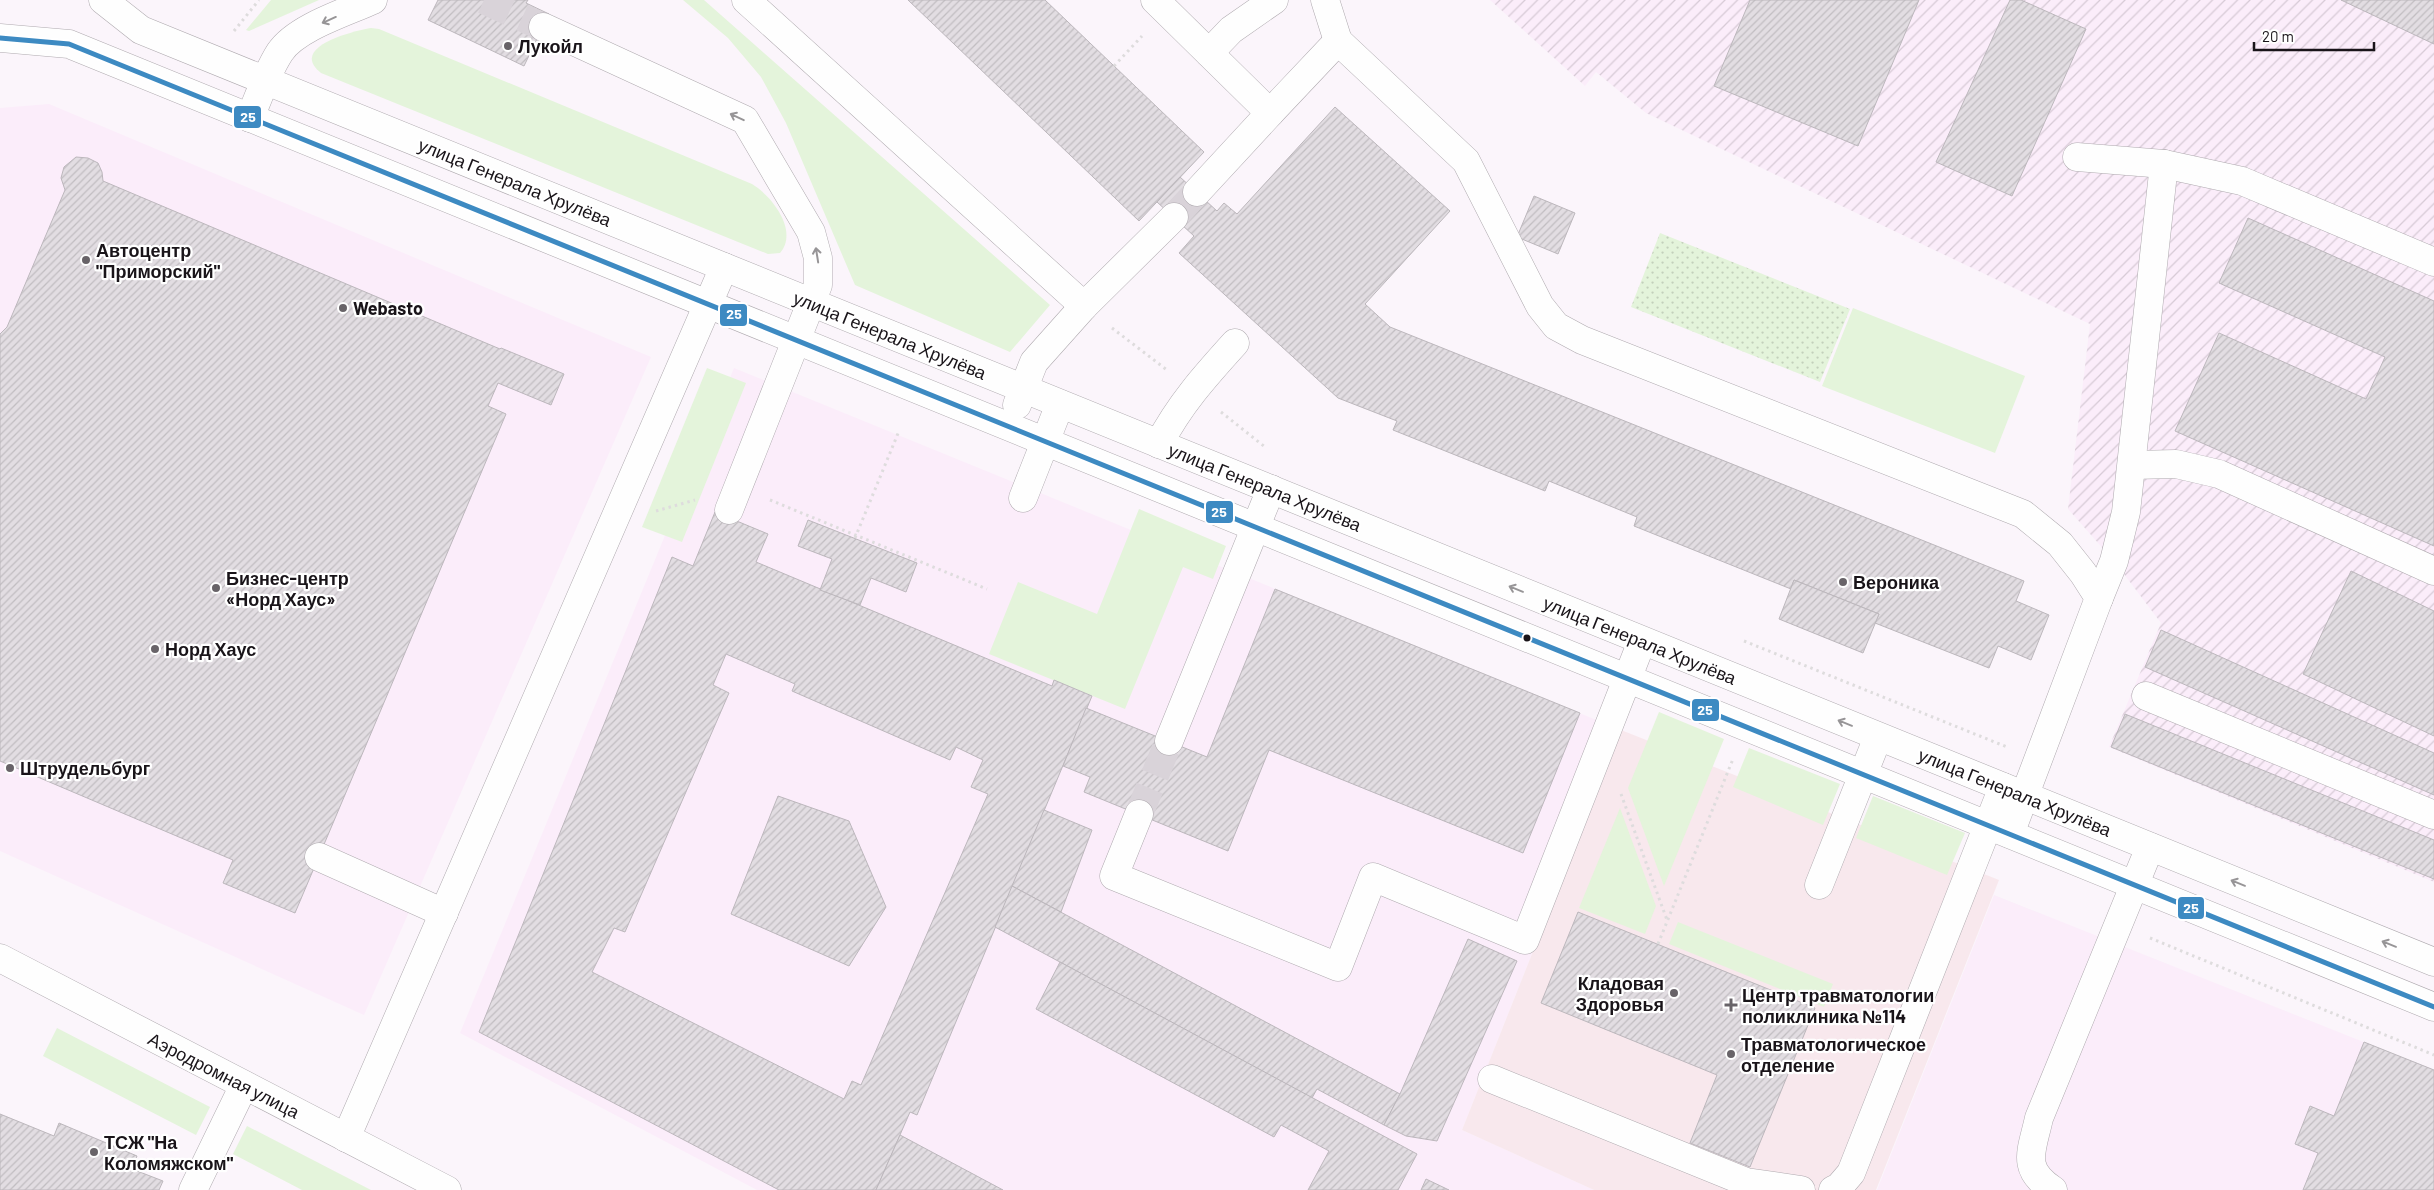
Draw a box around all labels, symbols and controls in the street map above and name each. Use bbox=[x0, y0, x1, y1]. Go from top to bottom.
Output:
one-way arrow bbox=[322, 16, 337, 26]
scale bar bbox=[2254, 20, 2374, 52]
text: 20 m bbox=[2262, 27, 2294, 45]
place label: Лукойл bbox=[518, 35, 583, 57]
marker: Лукойл bbox=[502, 40, 514, 52]
line badge: 25 bbox=[233, 105, 262, 129]
text: 25 bbox=[240, 108, 256, 125]
one-way arrow bbox=[730, 112, 745, 121]
street label: улица Генерала Хрулёва bbox=[415, 133, 616, 231]
place label: Автоцентр "Приморский" bbox=[96, 239, 221, 282]
one-way arrow bbox=[811, 248, 821, 264]
marker: Автоцентр "Приморский" bbox=[80, 254, 92, 266]
street label: улица Генерала Хрулёва bbox=[790, 286, 991, 384]
place label: Webasto bbox=[353, 297, 423, 319]
marker: Webasto bbox=[337, 302, 349, 314]
line badge: 25 bbox=[719, 303, 748, 327]
text: 25 bbox=[726, 305, 742, 322]
street label: улица Генерала Хрулёва bbox=[1165, 438, 1366, 536]
line badge: 25 bbox=[1205, 500, 1234, 524]
text: 25 bbox=[1211, 503, 1227, 520]
place label: Бизнес-центр «Норд Хаус» bbox=[226, 567, 349, 610]
place label: Вероника bbox=[1853, 571, 1940, 593]
marker: Вероника bbox=[1837, 576, 1849, 588]
marker: Бизнес-центр «Норд Хаус» bbox=[210, 582, 222, 594]
one-way arrow bbox=[1509, 584, 1524, 593]
street label: улица Генерала Хрулёва bbox=[1540, 591, 1741, 689]
unlabelled marker bbox=[1522, 633, 1532, 643]
place label: Норд Хаус bbox=[165, 638, 256, 660]
marker: Норд Хаус bbox=[149, 643, 161, 655]
line badge: 25 bbox=[1691, 698, 1720, 722]
text: 25 bbox=[1697, 701, 1713, 718]
one-way arrow bbox=[1837, 718, 1853, 727]
street label: улица Генерала Хрулёва bbox=[1915, 743, 2116, 841]
place label: Штрудельбург bbox=[20, 757, 151, 779]
marker: Штрудельбург bbox=[4, 762, 16, 774]
one-way arrow bbox=[2231, 877, 2246, 887]
line badge: 25 bbox=[2177, 896, 2205, 920]
text: 25 bbox=[2183, 899, 2199, 916]
one-way arrow bbox=[2382, 939, 2397, 948]
place label: Кладовая Здоровья bbox=[1576, 972, 1664, 1015]
place label: Центр травматологии поликлиника №114 bbox=[1742, 984, 1934, 1027]
marker: Кладовая Здоровья bbox=[1668, 987, 1680, 999]
marker: Центр травматологии поликлиника №114 bbox=[1724, 998, 1738, 1012]
street label: Аэродромная улица bbox=[145, 1027, 304, 1123]
place label: Травматологическое отделение bbox=[1741, 1033, 1926, 1076]
marker: Травматологическое отделение bbox=[1725, 1048, 1737, 1060]
place label: ТСЖ "На Коломяжском" bbox=[104, 1131, 234, 1174]
marker: ТСЖ "На Коломяжском" bbox=[88, 1146, 100, 1158]

